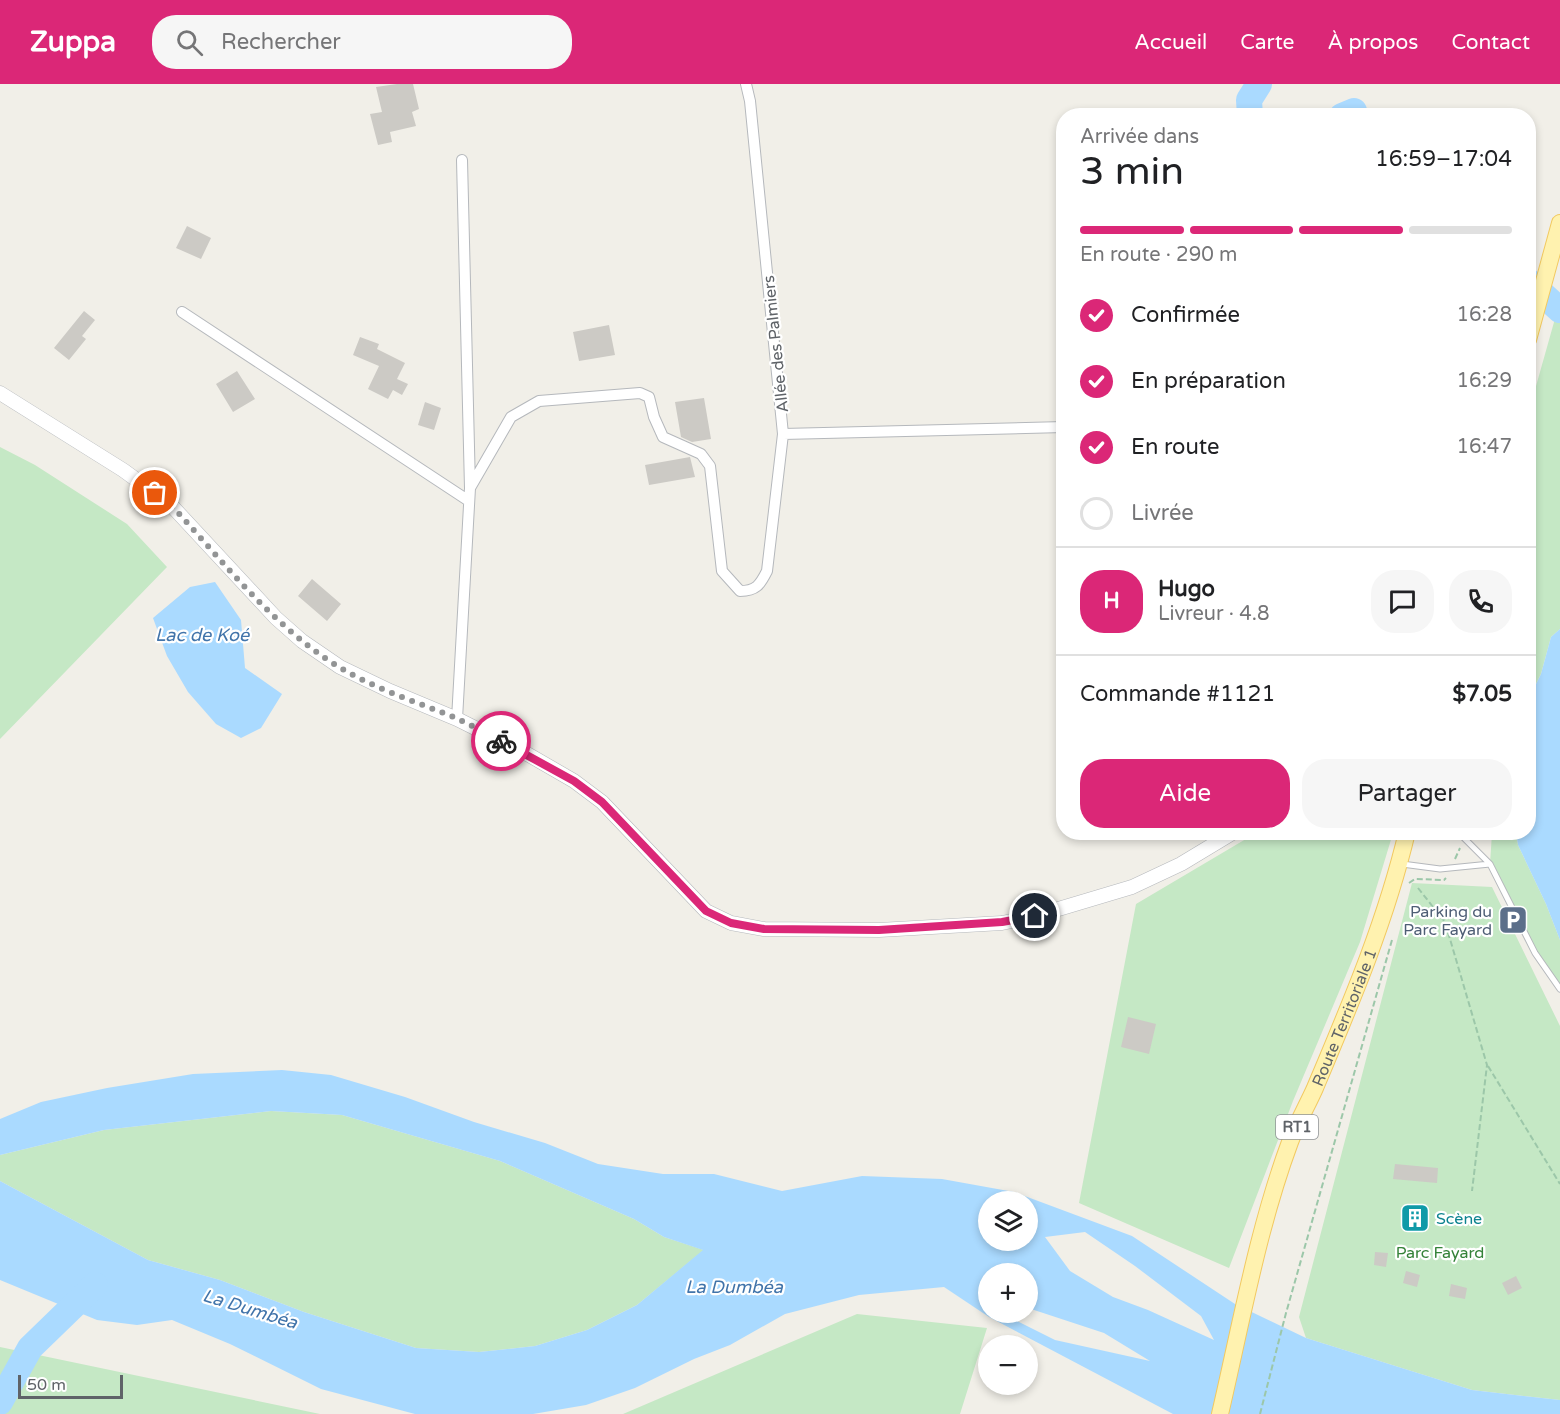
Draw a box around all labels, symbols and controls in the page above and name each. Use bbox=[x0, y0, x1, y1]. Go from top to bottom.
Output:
search box bbox=[152, 15, 572, 69]
text: Zuppa bbox=[30, 25, 116, 59]
icon: search bbox=[173, 26, 206, 59]
text: Rechercher bbox=[221, 29, 341, 55]
text: Accueil bbox=[1134, 30, 1207, 55]
text: Carte bbox=[1240, 30, 1294, 55]
text: À propos bbox=[1327, 30, 1418, 55]
text: Contact bbox=[1451, 30, 1530, 55]
text: Arrivée dans bbox=[1080, 125, 1199, 149]
text: 16:59–17:04 bbox=[1375, 146, 1512, 172]
text: 3 min bbox=[1080, 148, 1184, 195]
text: En route · 290 m bbox=[1080, 243, 1237, 267]
street label: Allée des Palmiers bbox=[759, 274, 793, 414]
icon: check bbox=[1080, 299, 1113, 332]
text: Confirmée bbox=[1131, 302, 1240, 328]
text: 16:28 bbox=[1457, 303, 1512, 327]
icon: check bbox=[1080, 365, 1113, 398]
text: En préparation bbox=[1131, 368, 1286, 394]
text: 16:29 bbox=[1457, 369, 1512, 393]
icon: check bbox=[1080, 431, 1113, 464]
text: En route bbox=[1131, 434, 1220, 460]
text: 16:47 bbox=[1457, 435, 1512, 459]
pin bbox=[129, 467, 180, 518]
icon: bag bbox=[138, 476, 171, 509]
text: Livrée bbox=[1131, 500, 1194, 526]
button: chat bbox=[1371, 570, 1434, 633]
button: phone bbox=[1449, 570, 1512, 633]
text: Hugo bbox=[1158, 576, 1215, 602]
text: H bbox=[1103, 588, 1120, 614]
text: Livreur · 4.8 bbox=[1158, 602, 1269, 626]
water label: Lac de Koé bbox=[155, 624, 250, 646]
text: Commande #1121 bbox=[1080, 681, 1275, 707]
text: $7.05 bbox=[1452, 681, 1512, 707]
courier bbox=[471, 711, 531, 771]
icon: bike bbox=[485, 725, 518, 758]
button: Aide bbox=[1080, 759, 1290, 828]
button: Partager bbox=[1302, 759, 1512, 828]
pin bbox=[1009, 890, 1060, 941]
icon: home bbox=[1018, 899, 1051, 932]
place label: Parking du Parc Fayard bbox=[1403, 902, 1492, 940]
parking icon: Parking du Parc Fayard bbox=[1497, 904, 1529, 936]
street label: Route Territoriale 1 bbox=[1308, 946, 1381, 1089]
road number: RT1 bbox=[1276, 1115, 1318, 1139]
map controls bbox=[978, 1191, 1038, 1395]
button: layers bbox=[978, 1191, 1038, 1251]
building icon: Scène bbox=[1399, 1202, 1431, 1234]
place label: Scène bbox=[1436, 1209, 1482, 1229]
park label: Parc Fayard bbox=[1396, 1243, 1484, 1263]
button: + bbox=[978, 1263, 1038, 1323]
water label: La Dumbéa bbox=[685, 1276, 784, 1298]
water label: La Dumbéa bbox=[200, 1284, 301, 1334]
button: − bbox=[978, 1335, 1038, 1395]
scale bar bbox=[18, 1372, 123, 1400]
text: 50 m bbox=[27, 1375, 66, 1395]

